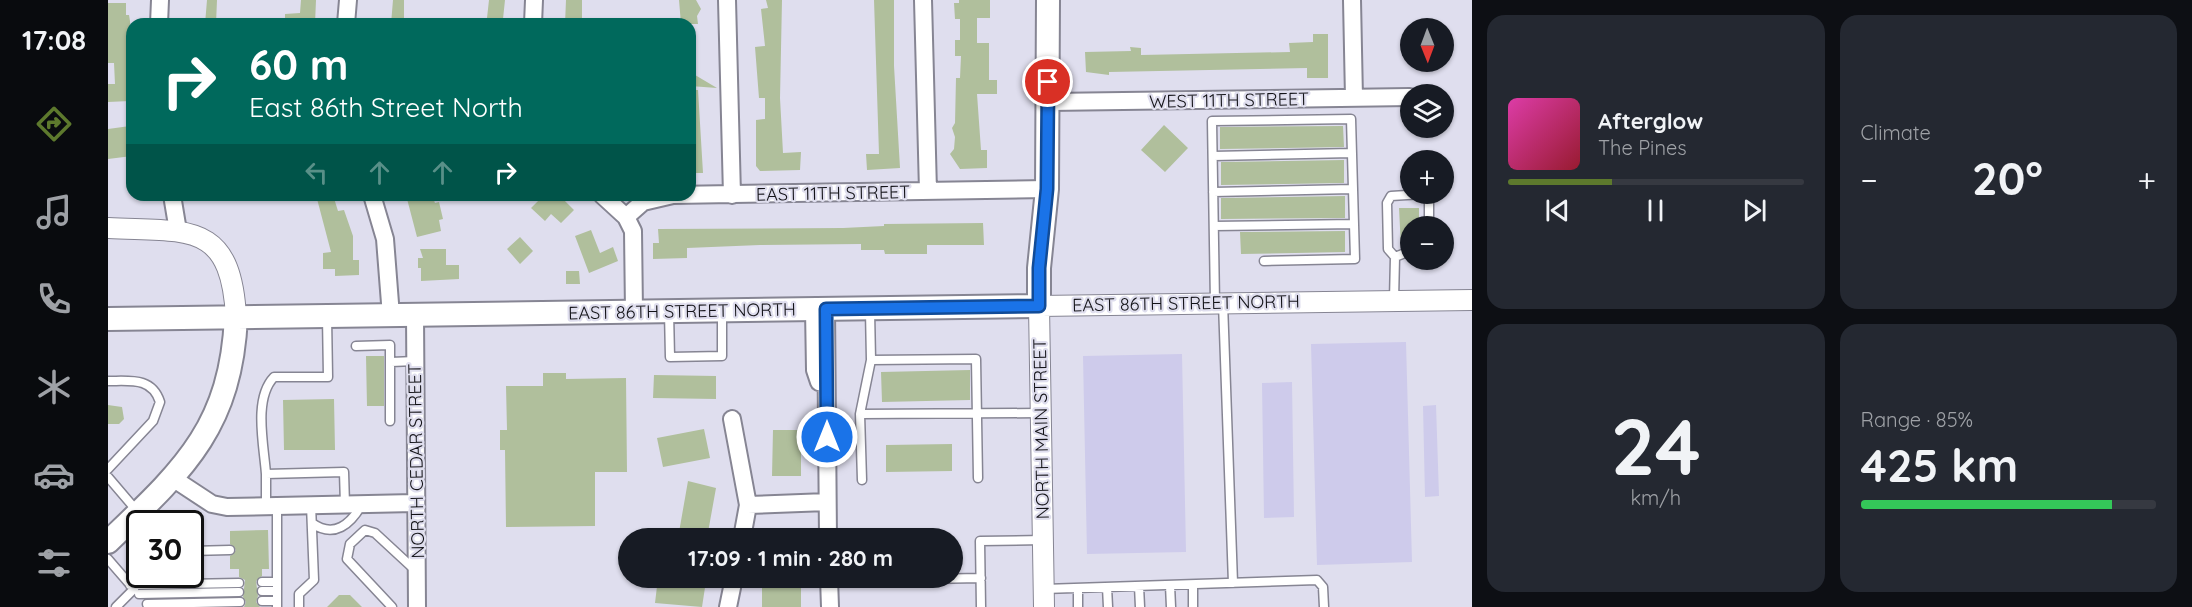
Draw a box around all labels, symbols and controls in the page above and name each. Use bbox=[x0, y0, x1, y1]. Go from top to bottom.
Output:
north arrow bbox=[1400, 18, 1454, 72]
map controls bbox=[1400, 18, 1454, 270]
text: 17:08 bbox=[22, 23, 86, 57]
text: 60 m bbox=[249, 38, 349, 91]
icon: right bbox=[150, 42, 228, 120]
pin bbox=[1022, 56, 1073, 107]
icon: arrive bbox=[1031, 65, 1064, 98]
button: layers bbox=[1400, 84, 1454, 138]
street label: WEST 11TH STREET bbox=[1149, 87, 1309, 113]
text: East 86th Street North bbox=[249, 90, 523, 124]
icon: directions bbox=[33, 103, 75, 145]
text: Afterglow bbox=[1598, 107, 1703, 135]
text: Climate bbox=[1861, 120, 1931, 145]
text: The Pines bbox=[1598, 135, 1687, 160]
button: + bbox=[1400, 150, 1454, 204]
text: 20° bbox=[1972, 150, 2043, 206]
icon: left bbox=[300, 156, 333, 189]
icon: ahead bbox=[363, 156, 396, 189]
icon: ahead bbox=[426, 156, 459, 189]
icon: right bbox=[489, 156, 522, 189]
text: − bbox=[1861, 159, 1878, 200]
text: + bbox=[2137, 159, 2156, 200]
street label: EAST 11TH STREET bbox=[756, 180, 910, 206]
icon: music bbox=[33, 191, 75, 233]
icon: previous bbox=[1541, 194, 1574, 227]
icon: pause bbox=[1639, 194, 1672, 227]
icon: next bbox=[1738, 194, 1771, 227]
button: − bbox=[1400, 216, 1454, 270]
icon: phone bbox=[33, 278, 75, 320]
street label: EAST 86TH STREET NORTH bbox=[1072, 290, 1300, 316]
street label: EAST 86TH STREET NORTH bbox=[568, 298, 796, 324]
street label: NORTH MAIN STREET bbox=[1028, 338, 1054, 520]
street label: NORTH CEDAR STREET bbox=[403, 363, 429, 559]
icon: climate bbox=[33, 366, 75, 408]
text: 24 bbox=[1611, 397, 1701, 495]
position arrow bbox=[795, 405, 859, 469]
text: Range · 85% bbox=[1861, 407, 1973, 432]
text: 425 km bbox=[1861, 437, 2018, 493]
icon: car bbox=[33, 454, 75, 496]
text: km/h bbox=[1630, 485, 1681, 510]
speed limit sign: 30 bbox=[126, 510, 204, 588]
icon: filters bbox=[33, 542, 75, 584]
text: 17:09 · 1 min · 280 m bbox=[688, 544, 893, 572]

